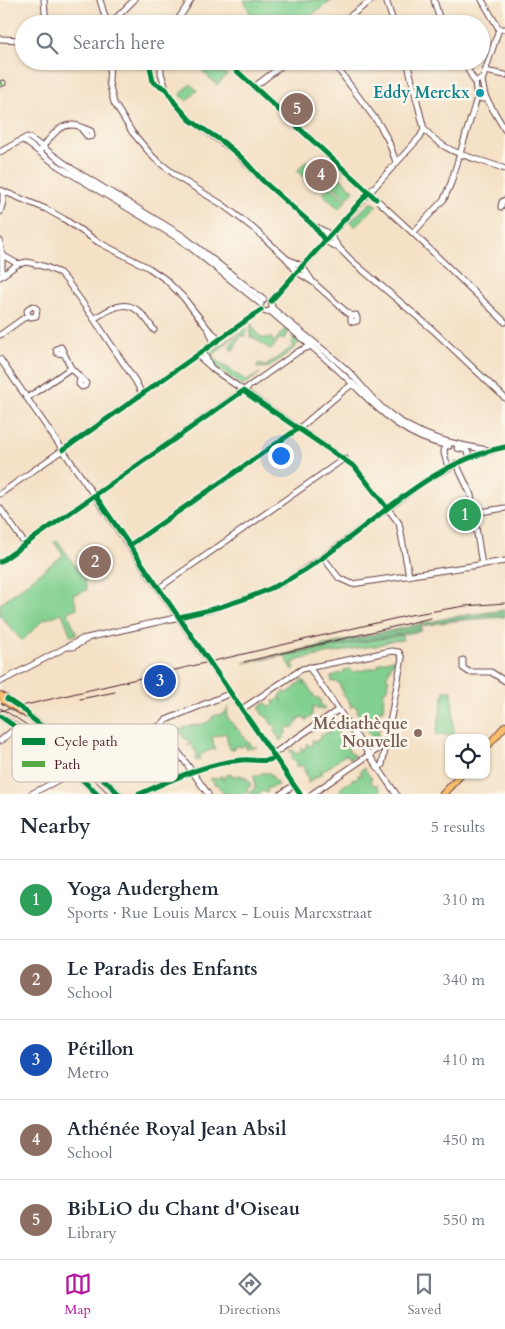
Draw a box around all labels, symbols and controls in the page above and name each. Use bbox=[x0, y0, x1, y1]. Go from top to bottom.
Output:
search box bbox=[15, 15, 490, 70]
icon: search bbox=[33, 29, 61, 57]
text: Search here bbox=[73, 30, 165, 56]
place label: Eddy Merckx bbox=[373, 82, 470, 104]
marker: Eddy Merckx bbox=[474, 87, 486, 99]
pin: 5 bbox=[281, 90, 313, 128]
pin: 4 bbox=[305, 156, 337, 194]
your location bbox=[268, 443, 294, 469]
pin: 1 bbox=[449, 496, 481, 534]
pin: 2 bbox=[79, 543, 111, 581]
pin: 3 bbox=[144, 662, 176, 700]
place label: Médiathèque Nouvelle bbox=[313, 713, 408, 753]
legend bbox=[12, 724, 178, 782]
marker: Médiathèque Nouvelle bbox=[412, 727, 424, 739]
text: Cycle path bbox=[54, 732, 118, 751]
map controls bbox=[445, 734, 490, 779]
button: locate bbox=[445, 734, 490, 779]
text: Path bbox=[54, 755, 81, 774]
text: Nearby bbox=[20, 812, 91, 841]
text: 5 results bbox=[431, 816, 485, 838]
text: Yoga Auderghem bbox=[67, 876, 219, 902]
text: 1 bbox=[32, 889, 40, 911]
text: 310 m bbox=[443, 889, 485, 911]
text: Sports · Rue Louis Marcx - Louis Marcxstraat bbox=[67, 902, 372, 924]
text: Le Paradis des Enfants bbox=[67, 956, 258, 982]
text: 2 bbox=[32, 969, 40, 991]
text: 340 m bbox=[443, 969, 485, 991]
text: School bbox=[67, 982, 112, 1004]
text: Pétillon bbox=[67, 1036, 134, 1062]
text: 3 bbox=[32, 1049, 40, 1071]
text: 410 m bbox=[443, 1049, 485, 1071]
text: Metro bbox=[67, 1062, 109, 1084]
text: Athénée Royal Jean Absil bbox=[67, 1116, 286, 1142]
text: 4 bbox=[32, 1129, 40, 1151]
text: 450 m bbox=[443, 1129, 485, 1151]
text: School bbox=[67, 1142, 112, 1164]
text: BibLiO du Chant d'Oiseau bbox=[67, 1196, 300, 1222]
text: 5 bbox=[32, 1209, 40, 1231]
text: 550 m bbox=[443, 1209, 485, 1231]
text: Library bbox=[67, 1222, 117, 1244]
tab: Map bbox=[64, 1270, 92, 1319]
tab: Directions bbox=[219, 1270, 280, 1319]
tab: Saved bbox=[407, 1270, 441, 1319]

